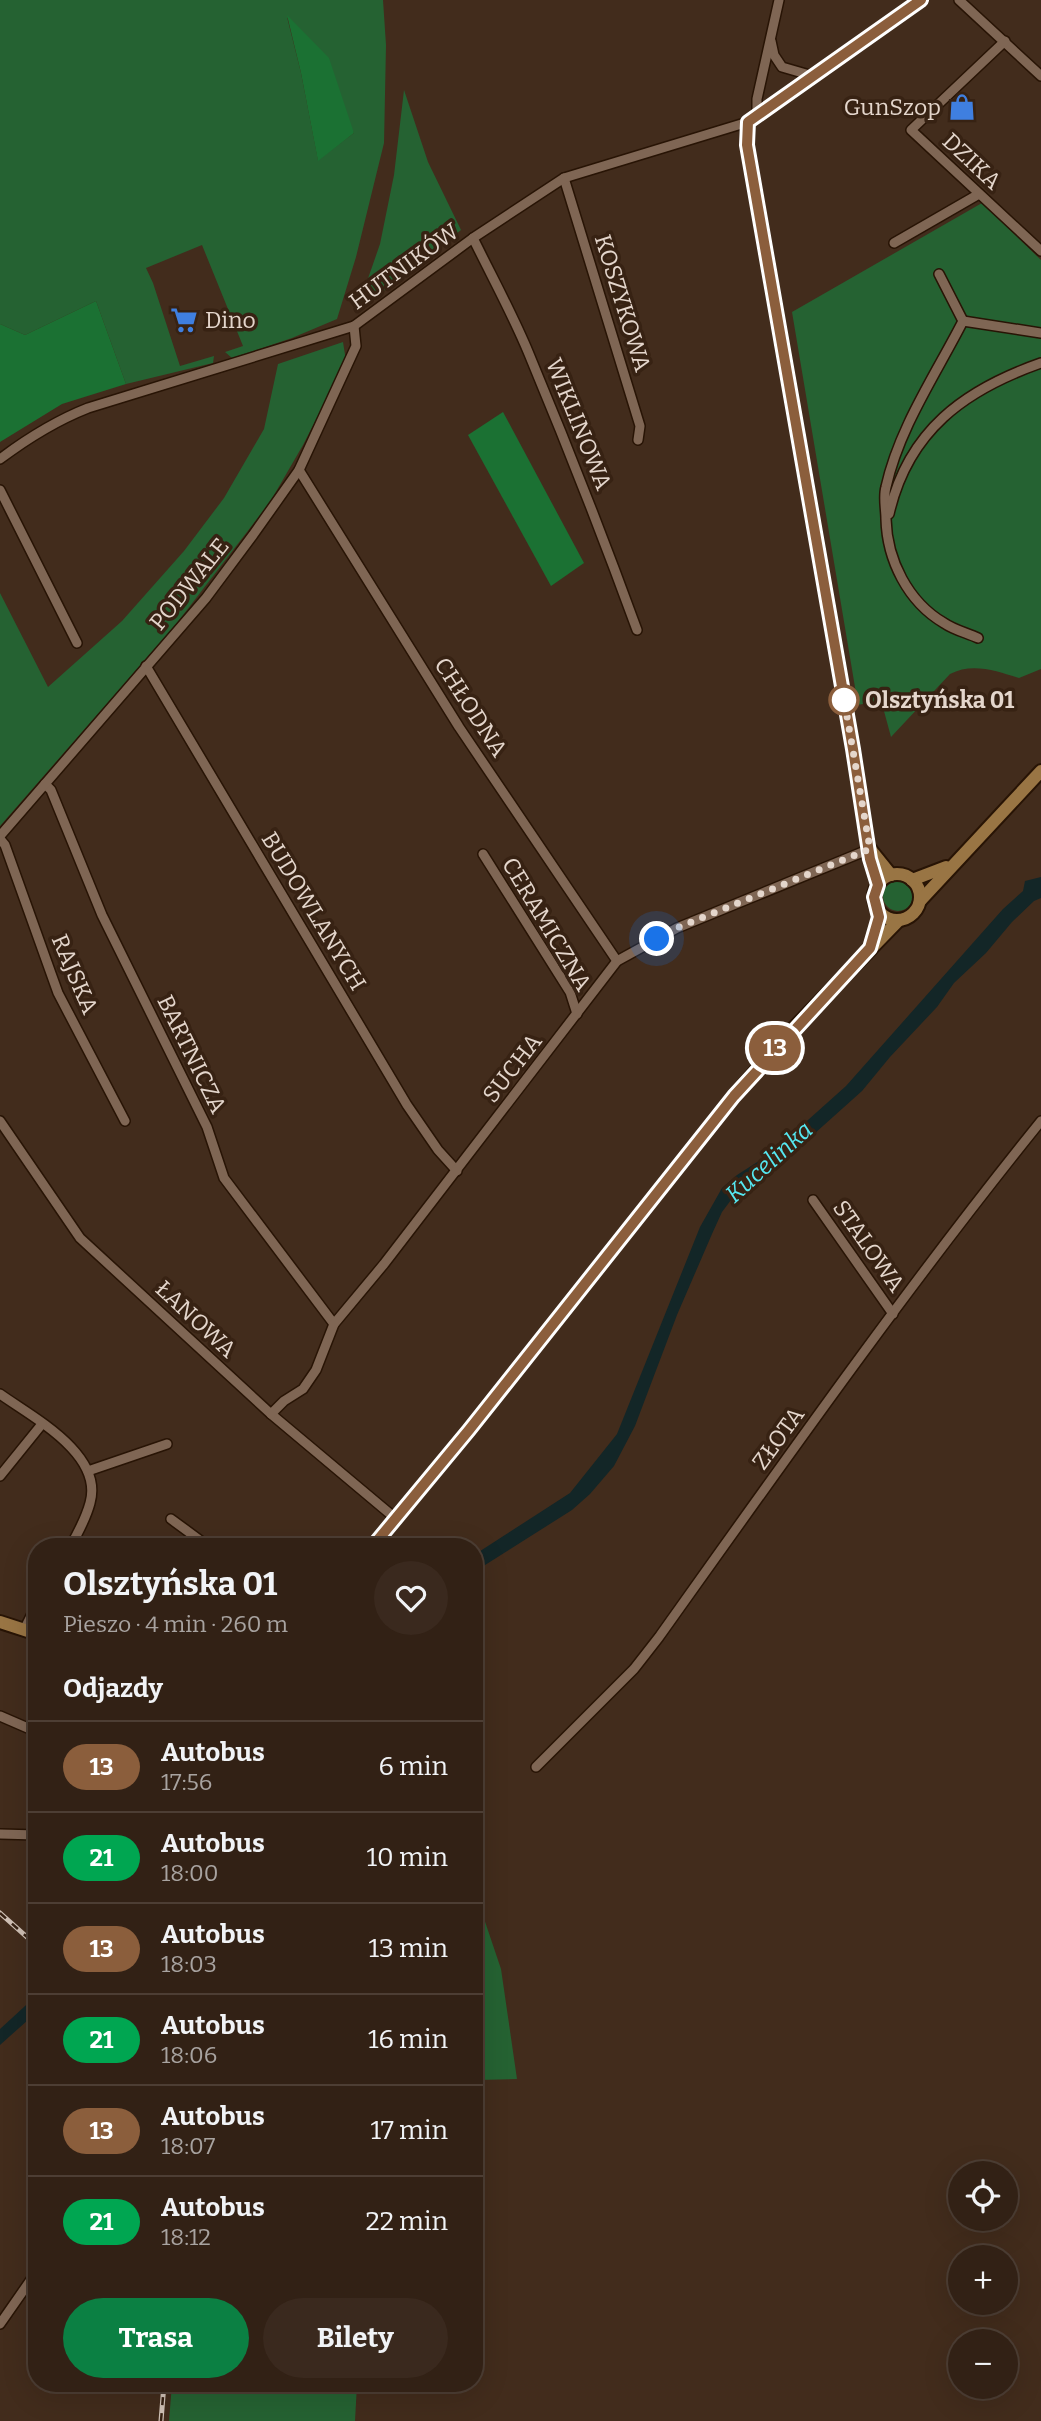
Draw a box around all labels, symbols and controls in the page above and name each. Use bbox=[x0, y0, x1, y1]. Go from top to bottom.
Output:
shop icon: GunSzop bbox=[947, 92, 977, 122]
place label: GunSzop bbox=[844, 93, 941, 121]
street label: DZIKA bbox=[937, 127, 1008, 196]
street label: HUTNIKÓW bbox=[344, 216, 465, 315]
street label: KOSZYKOWA bbox=[589, 231, 657, 376]
supermarket icon: Dino bbox=[169, 305, 199, 335]
place label: Dino bbox=[205, 306, 256, 334]
street label: WIKLINOWA bbox=[540, 354, 618, 495]
street label: PODWALE bbox=[143, 532, 235, 636]
street label: CHŁODNA bbox=[429, 652, 514, 763]
marker: Olsztyńska 01 bbox=[829, 685, 859, 715]
place label: Olsztyńska 01 bbox=[865, 686, 1014, 714]
street label: BUDOWLANYCH bbox=[256, 827, 372, 995]
street label: CERAMICZNA bbox=[496, 852, 598, 996]
your location bbox=[639, 921, 674, 956]
street label: RAJSKA bbox=[46, 930, 105, 1019]
street label: BARTNICZA bbox=[151, 990, 233, 1118]
line badge: 13 bbox=[744, 1025, 806, 1071]
street label: SUCHA bbox=[476, 1027, 548, 1108]
text: 13 bbox=[763, 1034, 787, 1062]
water label: Kucelinka bbox=[720, 1116, 818, 1208]
street label: STALOWA bbox=[827, 1195, 911, 1298]
street label: ŁANOWA bbox=[150, 1275, 243, 1364]
street label: ZŁOTA bbox=[746, 1401, 810, 1475]
button: heart bbox=[374, 1561, 448, 1635]
text: Olsztyńska 01 bbox=[63, 1564, 277, 1604]
text: Pieszo · 4 min · 260 m bbox=[63, 1610, 288, 1638]
text: Odjazdy bbox=[63, 1673, 163, 1704]
text: Autobus bbox=[161, 1737, 265, 1768]
text: 6 min bbox=[379, 1751, 448, 1782]
text: 13 bbox=[89, 1753, 114, 1781]
text: 17:56 bbox=[161, 1768, 212, 1796]
text: Autobus bbox=[161, 1828, 265, 1859]
text: 10 min bbox=[367, 1842, 448, 1873]
text: 21 bbox=[90, 1844, 113, 1872]
text: 18:00 bbox=[161, 1859, 219, 1887]
text: Autobus bbox=[161, 1919, 265, 1950]
text: 13 min bbox=[368, 1933, 448, 1964]
text: 13 bbox=[89, 1935, 114, 1963]
text: 18:03 bbox=[161, 1950, 217, 1978]
text: Autobus bbox=[161, 2010, 265, 2041]
text: 16 min bbox=[368, 2024, 448, 2055]
text: 21 bbox=[90, 2026, 113, 2054]
text: 18:06 bbox=[161, 2041, 217, 2069]
text: Autobus bbox=[161, 2101, 265, 2132]
text: 17 min bbox=[370, 2115, 448, 2146]
text: 13 bbox=[89, 2117, 114, 2145]
text: 18:07 bbox=[161, 2132, 215, 2160]
map controls bbox=[948, 2161, 1018, 2399]
button: locate bbox=[948, 2161, 1018, 2231]
text: Autobus bbox=[161, 2192, 265, 2223]
text: 22 min bbox=[366, 2206, 448, 2237]
text: 21 bbox=[90, 2208, 113, 2236]
text: 18:12 bbox=[161, 2223, 211, 2251]
button: + bbox=[948, 2245, 1018, 2315]
button: Trasa bbox=[63, 2298, 249, 2378]
button: Bilety bbox=[263, 2298, 448, 2378]
button: − bbox=[948, 2329, 1018, 2399]

